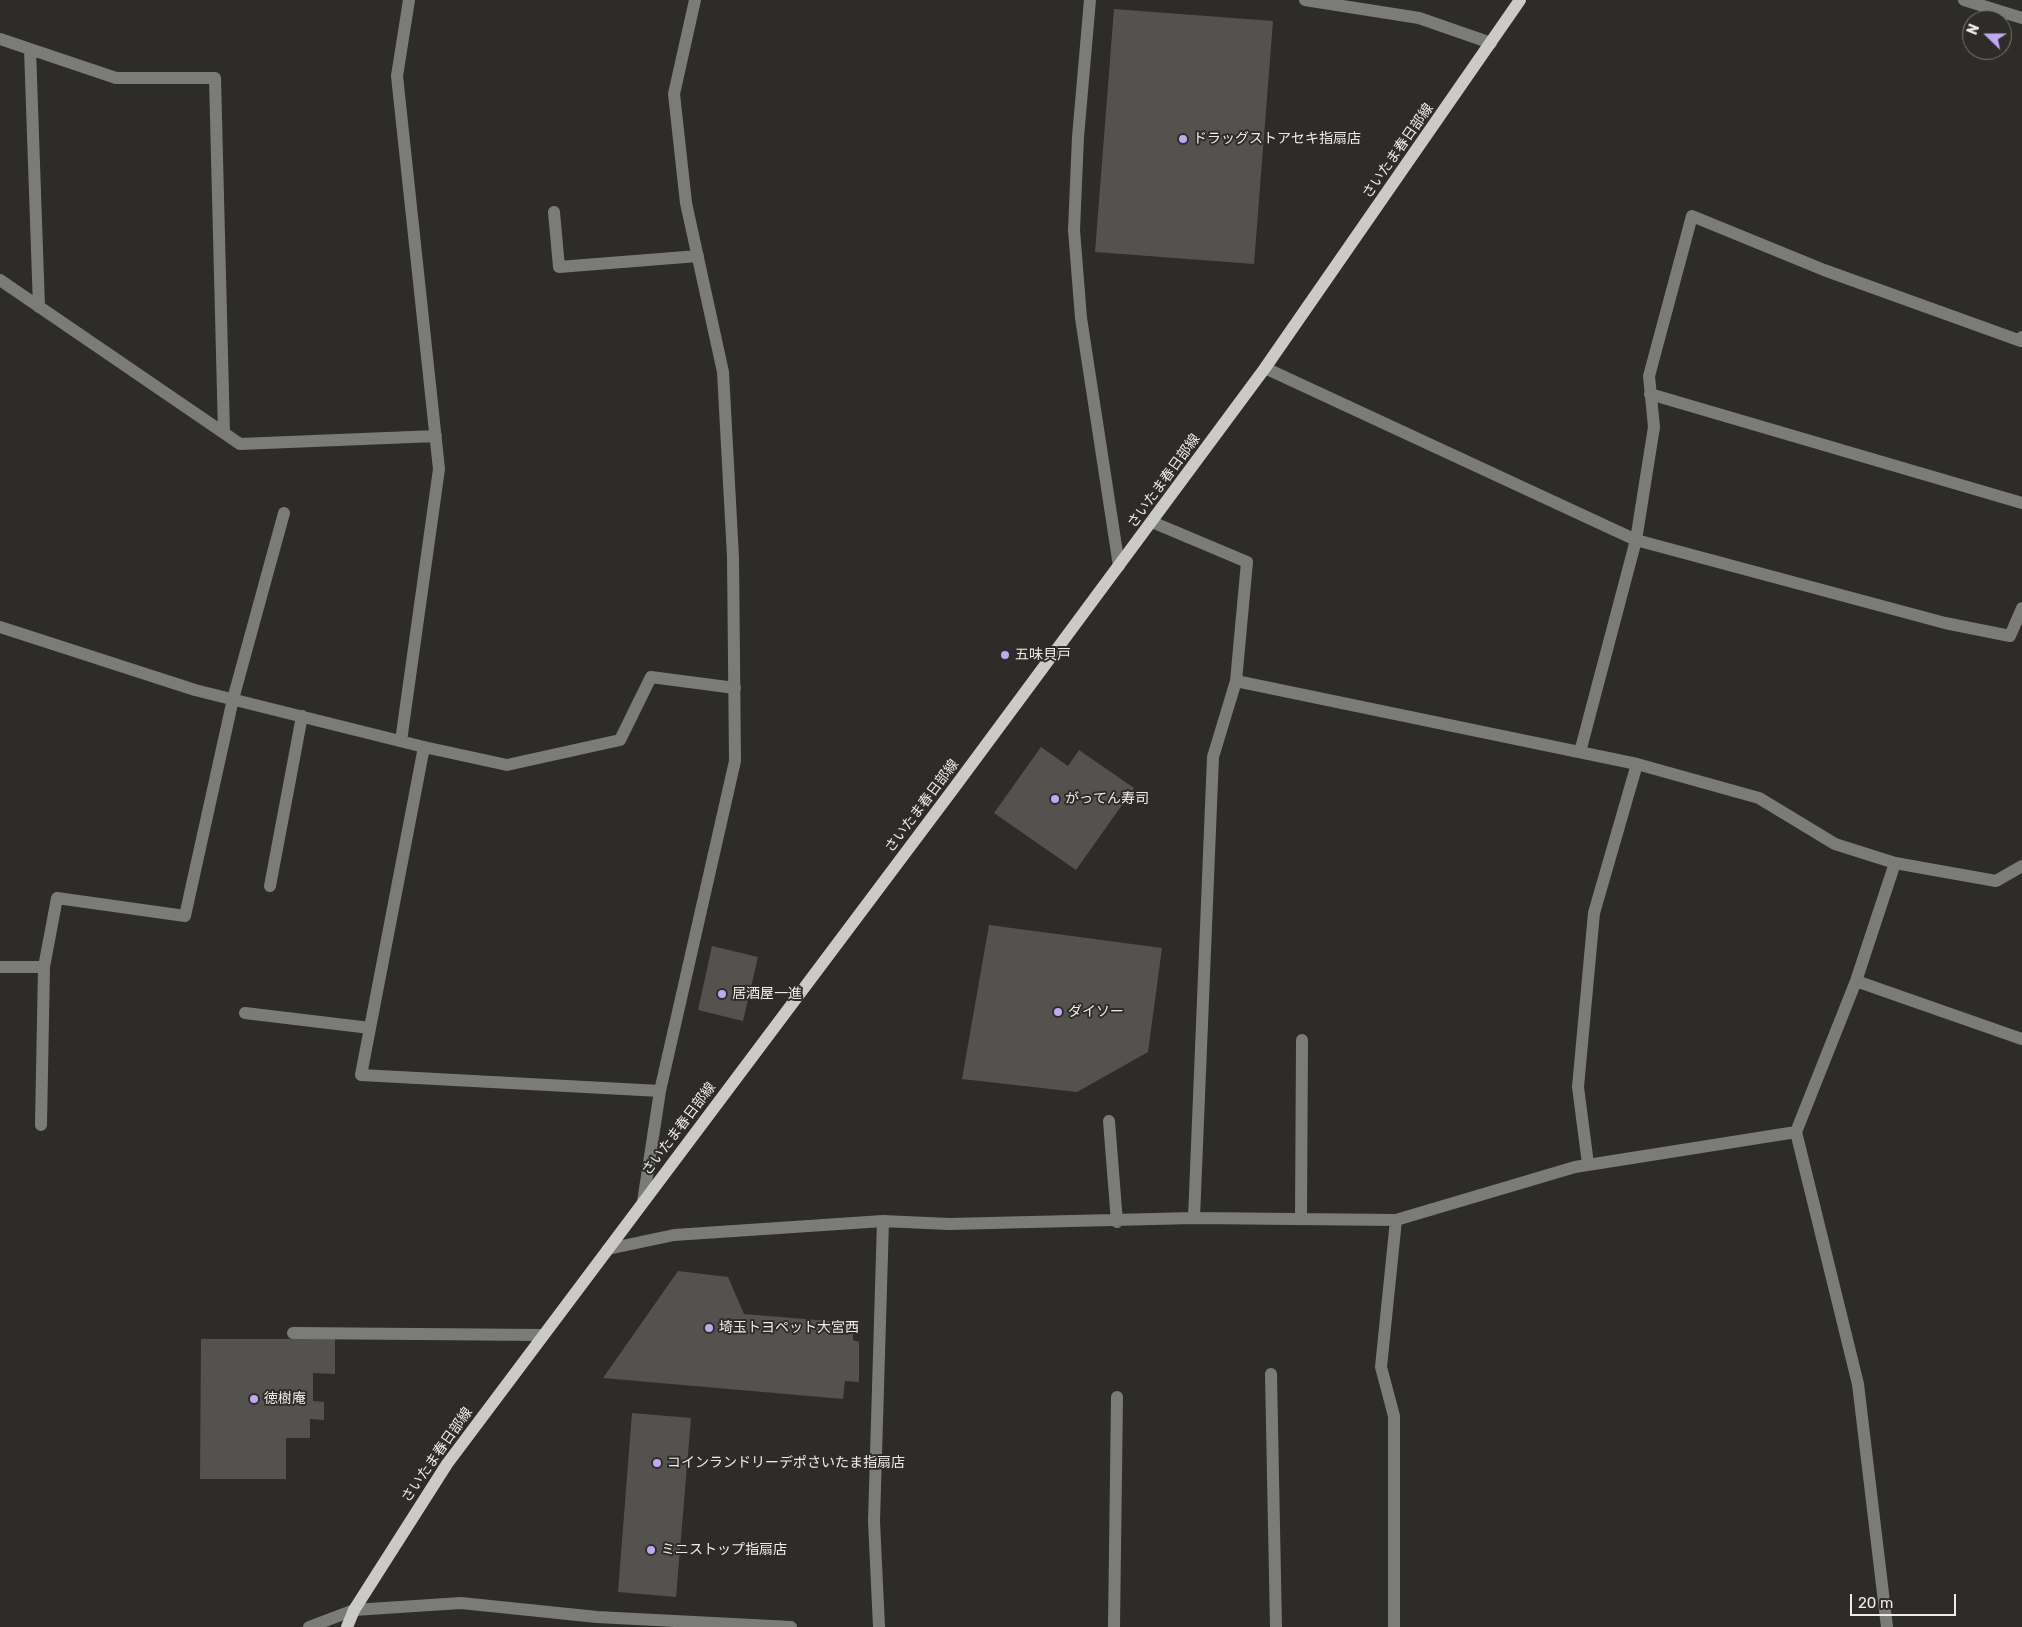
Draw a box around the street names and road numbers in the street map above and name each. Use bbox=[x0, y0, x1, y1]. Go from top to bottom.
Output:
street label: さいたま春日部線 bbox=[1359, 100, 1437, 202]
street label: さいたま春日部線 bbox=[1124, 431, 1204, 531]
street label: さいたま春日部線 bbox=[882, 756, 962, 856]
street label: さいたま春日部線 bbox=[639, 1079, 719, 1179]
street label: さいたま春日部線 bbox=[398, 1404, 476, 1506]

